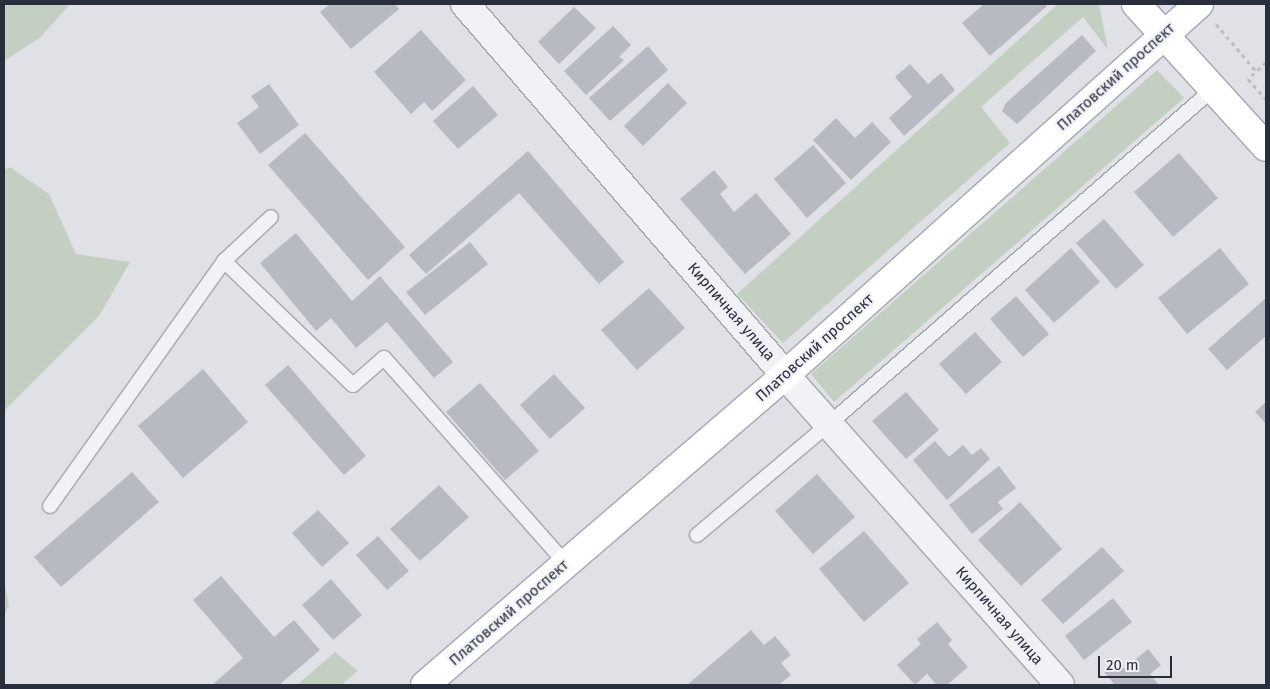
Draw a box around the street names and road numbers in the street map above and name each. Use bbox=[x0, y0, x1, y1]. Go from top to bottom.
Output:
street label: Платовский проспект bbox=[1053, 19, 1179, 135]
street label: Кирпичная улица bbox=[684, 259, 778, 365]
street label: Платовский проспект bbox=[752, 290, 878, 406]
street label: Платовский проспект bbox=[446, 556, 572, 670]
street label: Кирпичная улица bbox=[952, 563, 1046, 669]

